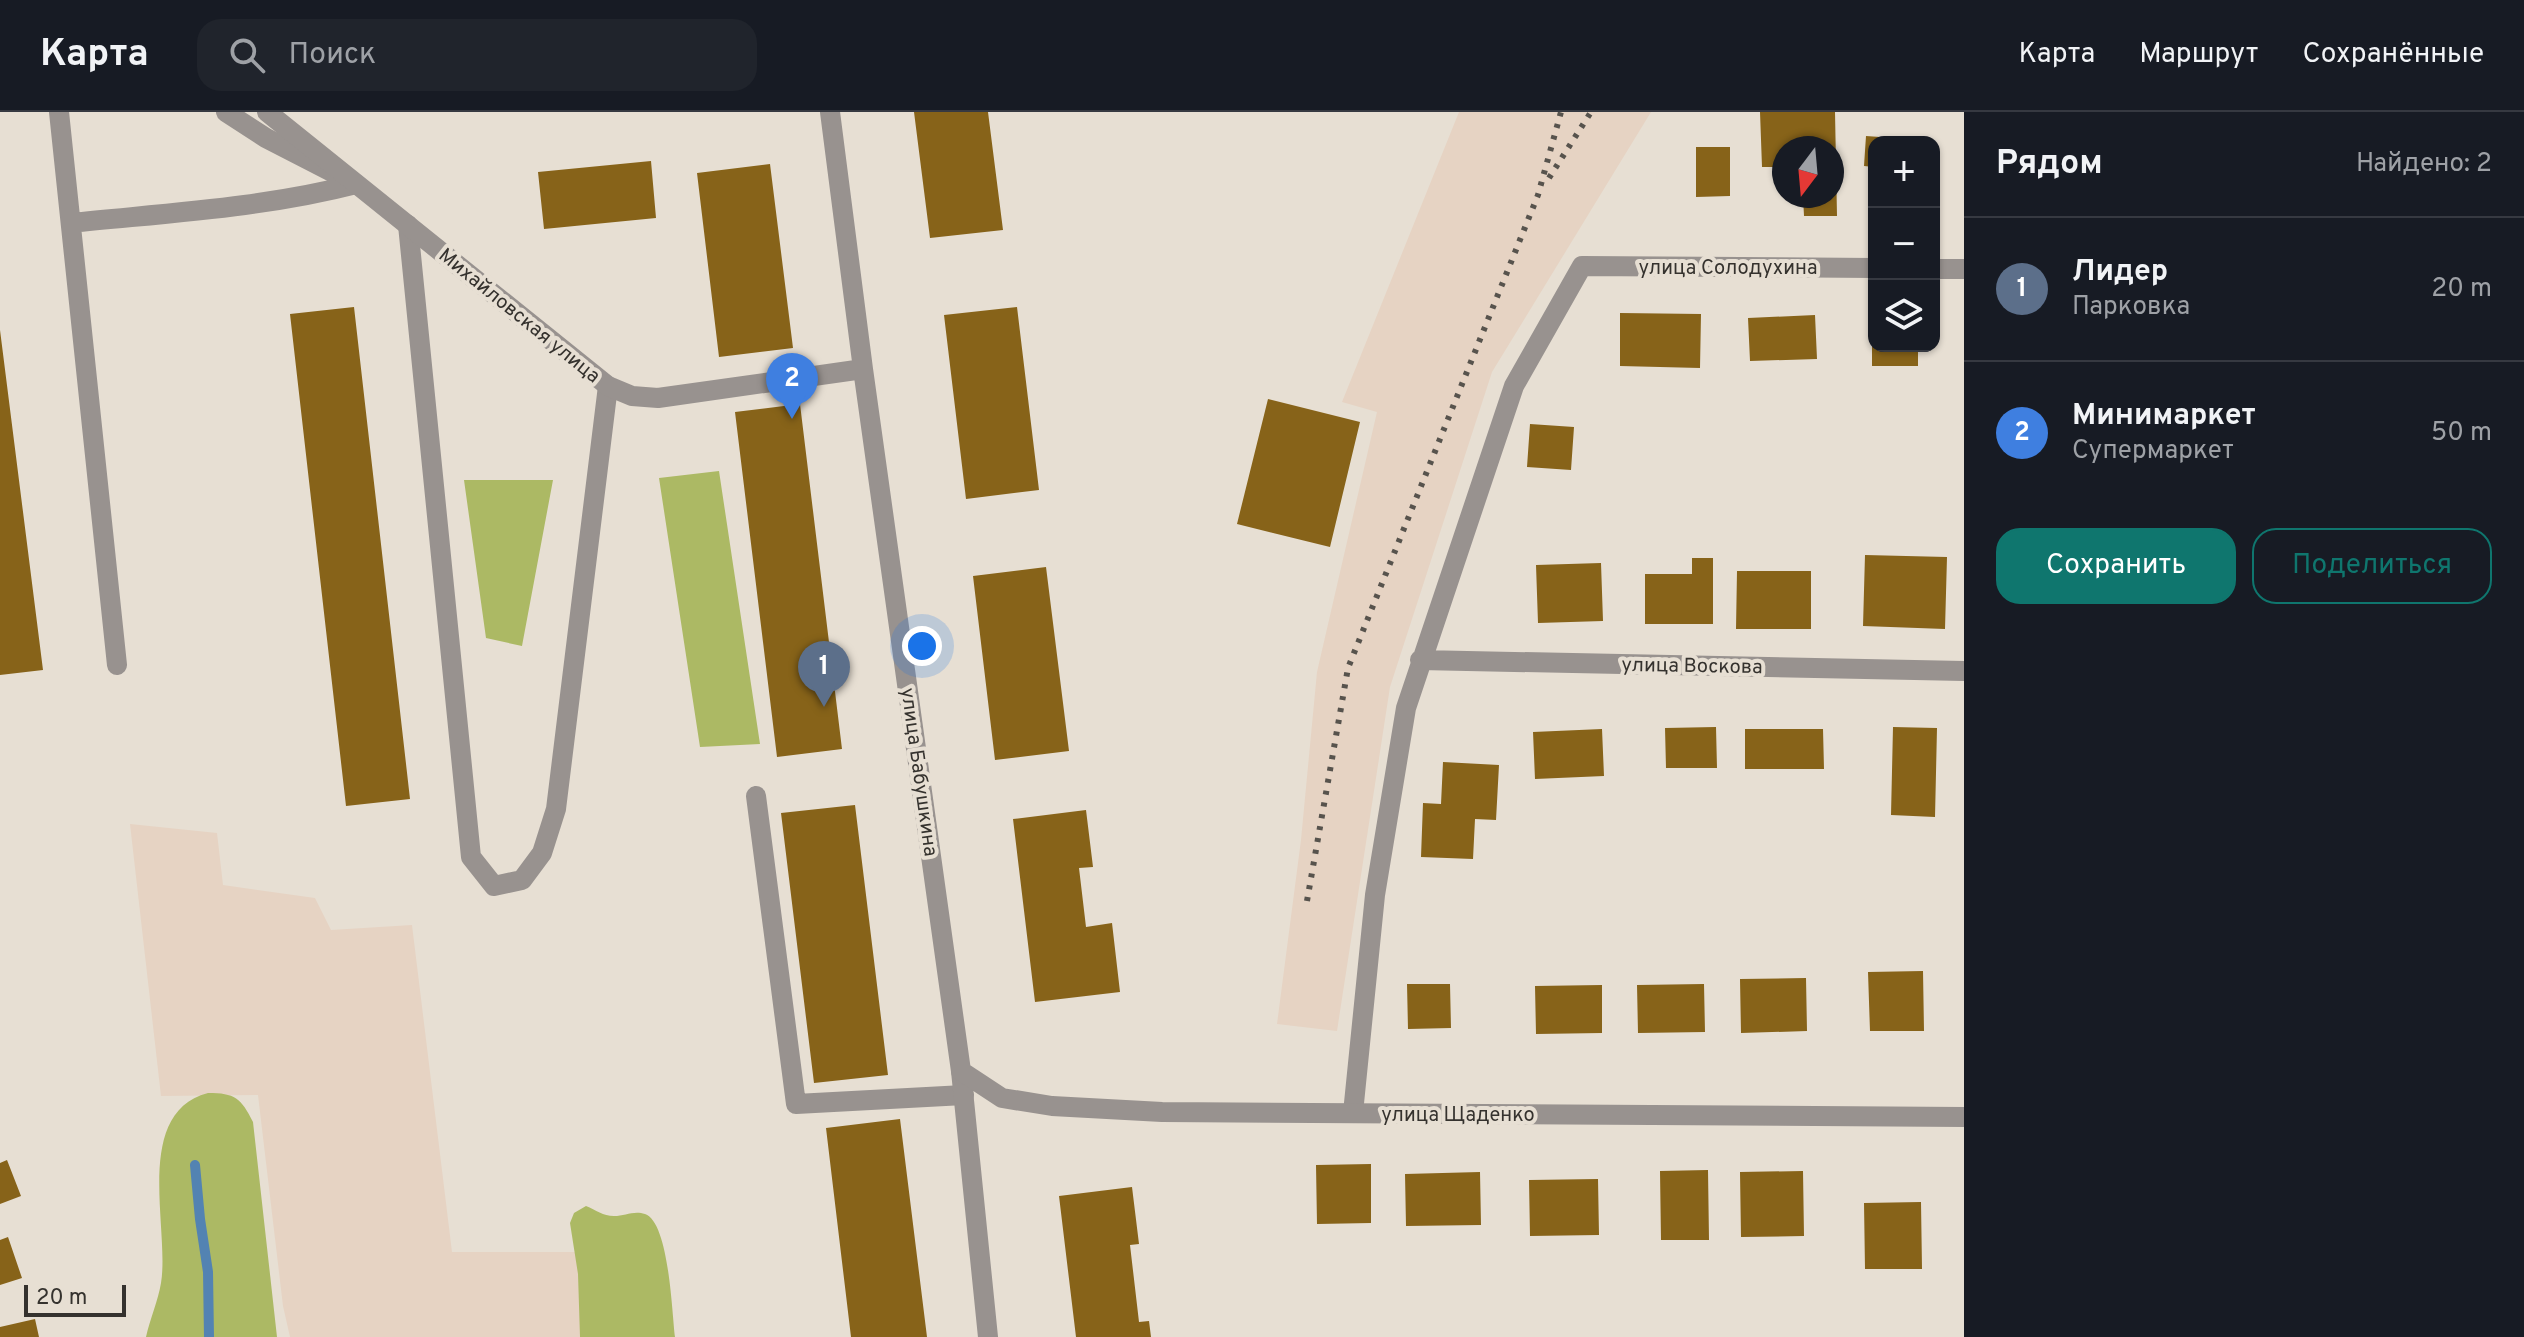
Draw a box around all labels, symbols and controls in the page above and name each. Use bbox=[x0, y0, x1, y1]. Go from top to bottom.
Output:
search box bbox=[197, 19, 757, 91]
text: Карта bbox=[40, 31, 149, 80]
icon: search bbox=[225, 33, 269, 77]
text: Поиск bbox=[289, 37, 376, 74]
text: Карта bbox=[2019, 37, 2095, 73]
text: Маршрут bbox=[2139, 37, 2258, 73]
text: Сохранённые bbox=[2302, 37, 2484, 73]
north arrow bbox=[1772, 136, 1844, 208]
map controls bbox=[1868, 136, 1940, 352]
button: + bbox=[1868, 136, 1940, 208]
text: Рядом bbox=[1996, 143, 2103, 186]
text: Найдено: 2 bbox=[2356, 148, 2492, 181]
button: − bbox=[1868, 208, 1940, 280]
street label: Михайловская улица bbox=[432, 243, 605, 390]
text: Лидер bbox=[2072, 254, 2168, 291]
street label: улица Солодухина bbox=[1639, 256, 1817, 282]
text: 1 bbox=[2017, 273, 2027, 306]
text: 20 m bbox=[2431, 273, 2492, 306]
button: layers bbox=[1868, 280, 1940, 352]
text: Парковка bbox=[2072, 291, 2190, 324]
pin: 2 bbox=[766, 353, 818, 419]
text: Минимаркет bbox=[2072, 398, 2256, 435]
text: 2 bbox=[2014, 417, 2030, 450]
text: 50 m bbox=[2431, 417, 2492, 450]
text: Супермаркет bbox=[2072, 435, 2234, 468]
button: Сохранить bbox=[1996, 528, 2236, 604]
button: Поделиться bbox=[2252, 528, 2492, 604]
your location bbox=[902, 626, 942, 666]
pin: 1 bbox=[798, 641, 850, 707]
street label: улица Воскова bbox=[1621, 653, 1763, 681]
street label: улица Бабушкина bbox=[893, 686, 943, 858]
street label: улица Щаденко bbox=[1381, 1103, 1535, 1129]
scale bar bbox=[24, 1281, 126, 1317]
text: 20 m bbox=[36, 1285, 87, 1312]

